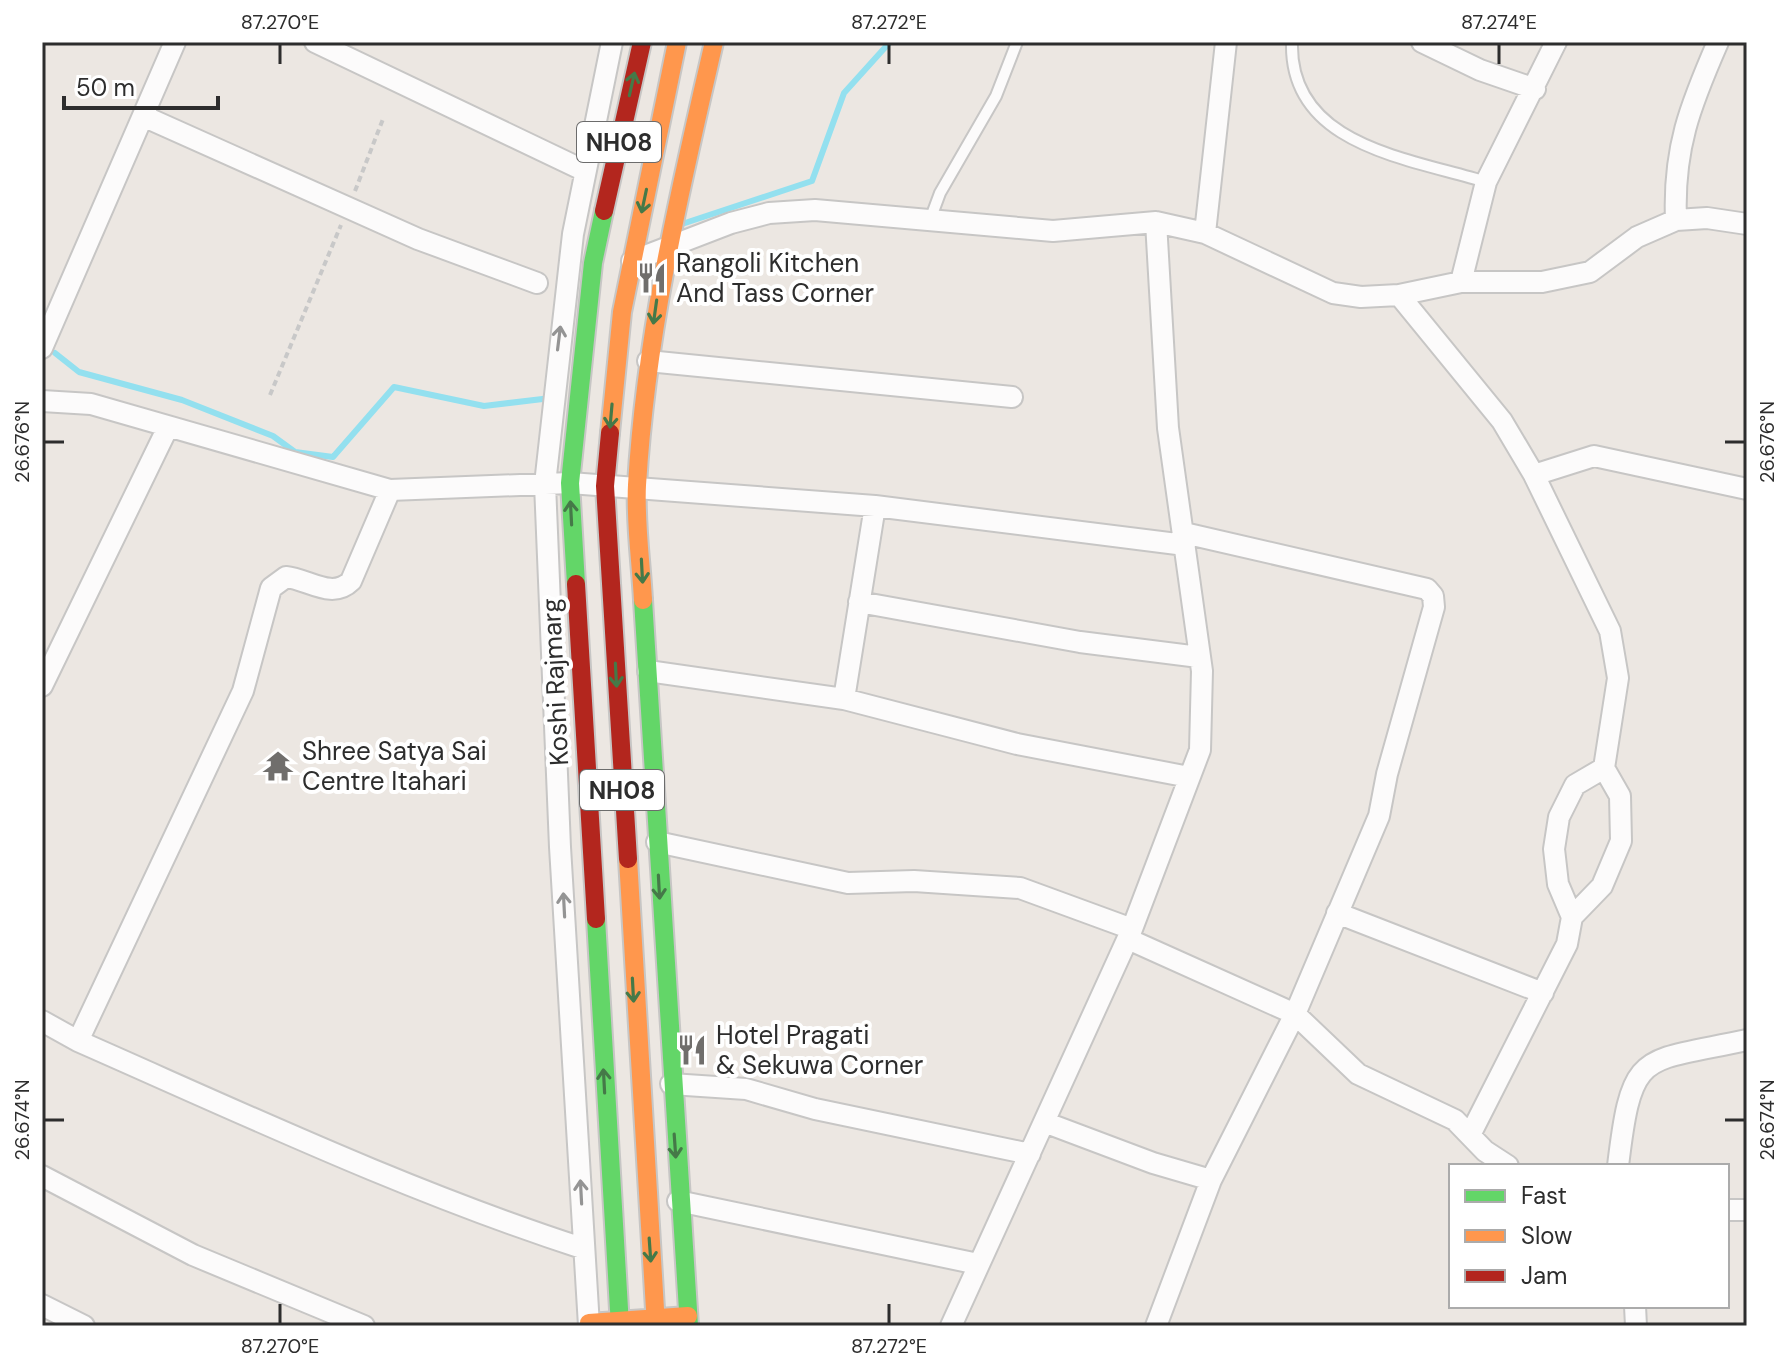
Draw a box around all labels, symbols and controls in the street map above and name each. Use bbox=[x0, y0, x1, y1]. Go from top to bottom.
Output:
text: 87.270°E bbox=[241, 9, 319, 35]
text: 87.272°E bbox=[851, 9, 927, 35]
text: 87.274°E bbox=[1461, 9, 1537, 35]
scale bar bbox=[64, 60, 218, 110]
one-way arrow bbox=[626, 71, 641, 97]
text: 50 m bbox=[76, 72, 135, 103]
road number: NH08 bbox=[577, 122, 661, 162]
one-way arrow bbox=[636, 187, 651, 213]
place label: Rangoli Kitchen And Tass Corner bbox=[676, 246, 874, 310]
restaurant icon: Rangoli Kitchen And Tass Corner bbox=[635, 261, 669, 295]
one-way arrow bbox=[647, 299, 662, 325]
one-way arrow bbox=[552, 326, 567, 351]
text: 26.676°N bbox=[9, 401, 35, 483]
text: 26.676°N bbox=[1754, 401, 1780, 483]
one-way arrow bbox=[603, 402, 618, 428]
one-way arrow bbox=[564, 501, 579, 527]
one-way arrow bbox=[635, 557, 650, 584]
street label: Koshi Rajmarg bbox=[534, 597, 576, 767]
one-way arrow bbox=[609, 661, 624, 688]
place label: Shree Satya Sai Centre Itahari bbox=[302, 734, 487, 798]
temple icon: Shree Satya Sai Centre Itahari bbox=[261, 749, 295, 783]
road number: NH08 bbox=[580, 770, 664, 810]
one-way arrow bbox=[652, 873, 667, 900]
one-way arrow bbox=[556, 892, 571, 919]
one-way arrow bbox=[626, 976, 641, 1003]
place label: Hotel Pragati & Sekuwa Corner bbox=[716, 1018, 923, 1082]
restaurant icon: Hotel Pragati & Sekuwa Corner bbox=[675, 1033, 709, 1067]
one-way arrow bbox=[596, 1068, 611, 1095]
text: 26.674°N bbox=[9, 1079, 35, 1161]
text: 26.674°N bbox=[1754, 1079, 1780, 1161]
one-way arrow bbox=[668, 1132, 683, 1159]
legend bbox=[1449, 1164, 1729, 1308]
one-way arrow bbox=[573, 1179, 588, 1206]
text: Fast bbox=[1521, 1180, 1567, 1211]
text: Slow bbox=[1521, 1220, 1572, 1251]
one-way arrow bbox=[643, 1236, 658, 1263]
text: Jam bbox=[1521, 1260, 1567, 1291]
text: 87.270°E bbox=[241, 1333, 319, 1359]
text: 87.272°E bbox=[851, 1333, 927, 1359]

